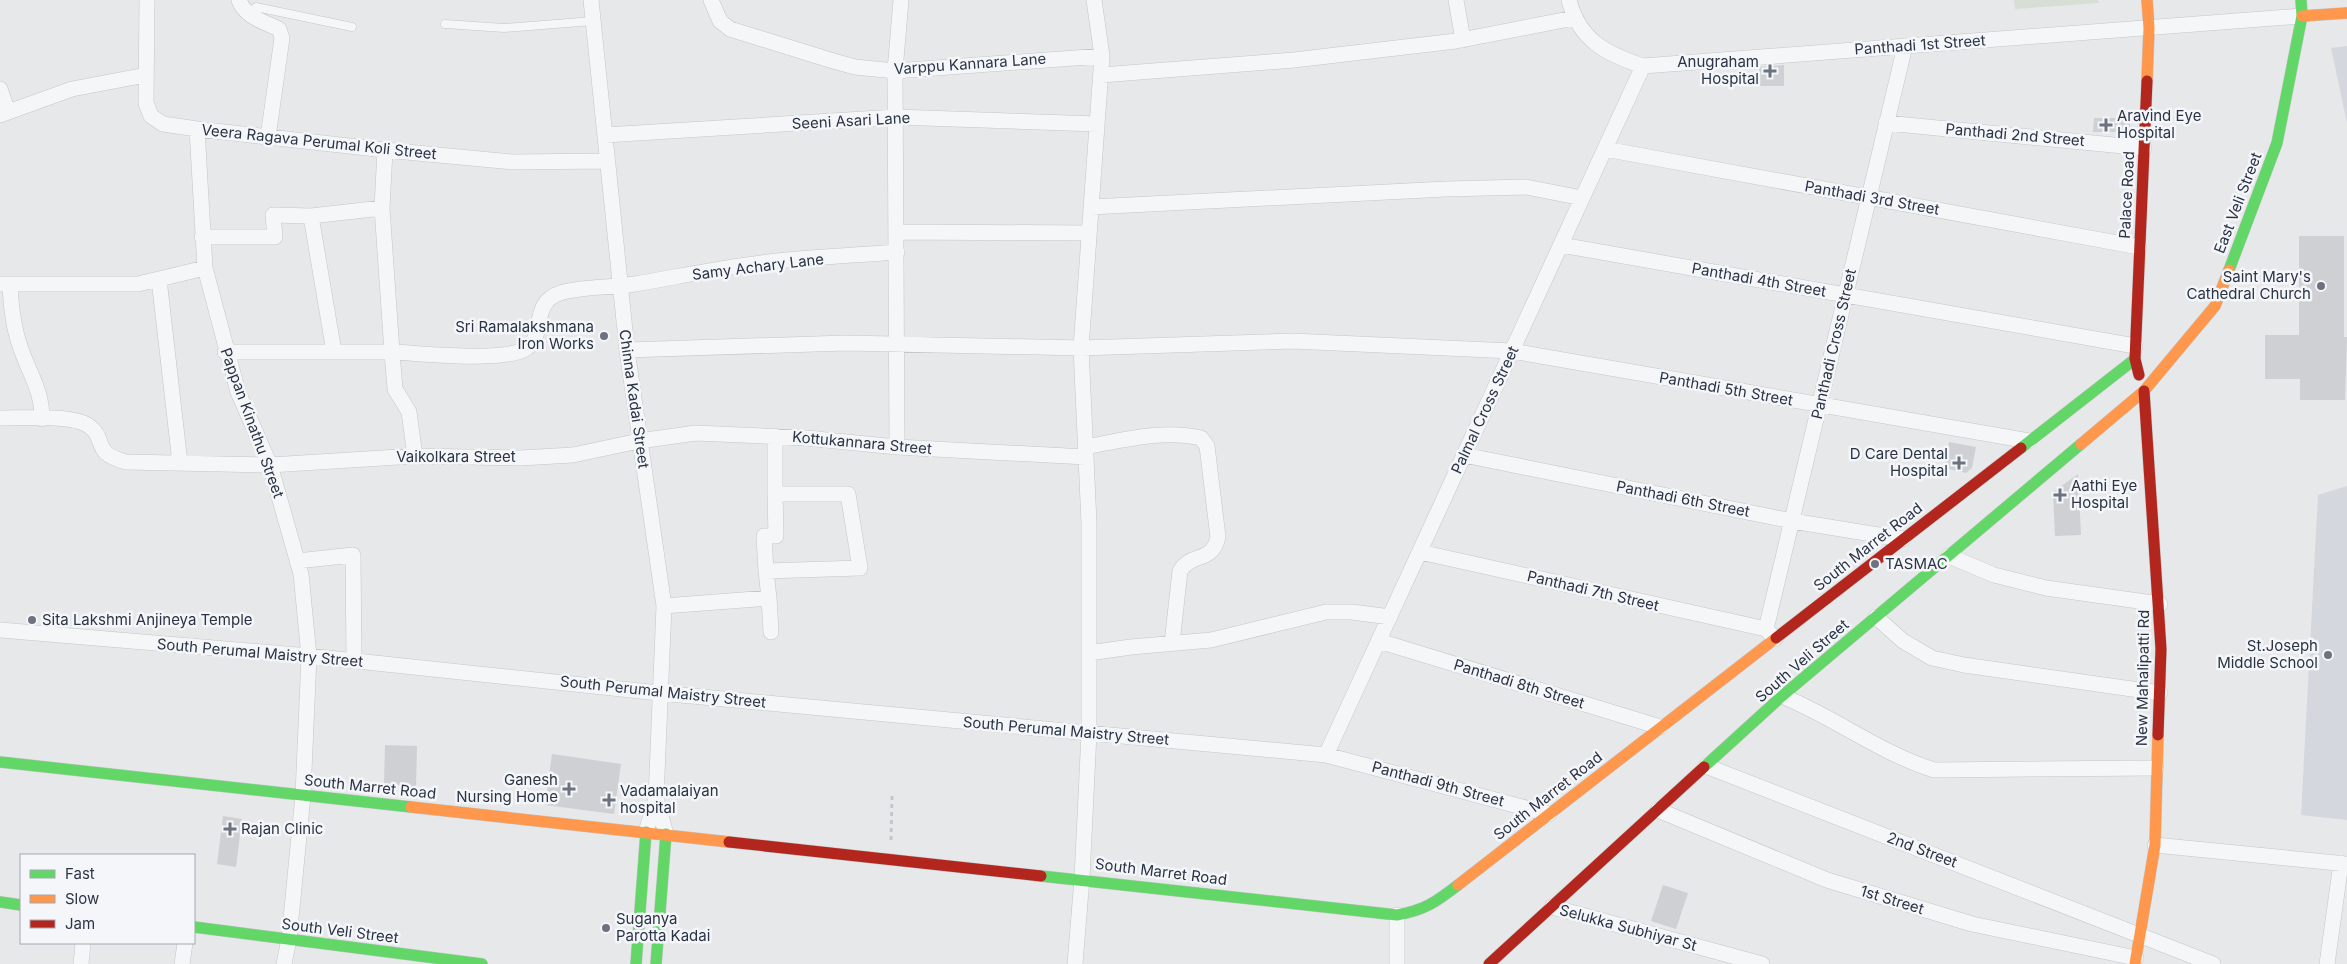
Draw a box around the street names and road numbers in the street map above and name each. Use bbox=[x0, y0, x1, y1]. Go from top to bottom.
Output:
street label: Panthadi 1st Street bbox=[1854, 30, 1986, 59]
street label: Varppu Kannara Lane bbox=[893, 49, 1047, 78]
street label: Seeni Asari Lane bbox=[791, 108, 911, 133]
street label: Panthadi 2nd Street bbox=[1945, 119, 2086, 150]
street label: Veera Ragava Perumal Koli Street bbox=[201, 120, 438, 163]
street label: East Veli Street bbox=[2210, 150, 2266, 256]
street label: Palace Road bbox=[2115, 151, 2138, 239]
street label: Panthadi 3rd Street bbox=[1803, 176, 1941, 219]
street label: Samy Achary Lane bbox=[691, 249, 825, 284]
street label: Panthadi 4th Street bbox=[1690, 258, 1828, 301]
street label: Panthadi Cross Street bbox=[1807, 267, 1860, 421]
street label: Chinna Kadai Street bbox=[615, 328, 654, 470]
street label: Palmal Cross Street bbox=[1447, 343, 1523, 477]
street label: Pappan Kinathu Street bbox=[216, 345, 289, 501]
street label: Panthadi 5th Street bbox=[1658, 367, 1795, 410]
street label: Kottukannara Street bbox=[791, 427, 933, 458]
street label: Vaikolkara Street bbox=[396, 447, 516, 466]
street label: Panthadi 6th Street bbox=[1615, 476, 1752, 521]
street label: South Marret Road bbox=[1810, 498, 1926, 595]
street label: Panthadi 7th Street bbox=[1525, 566, 1661, 615]
street label: New Mahalipatti Rd bbox=[2132, 610, 2153, 746]
street label: South Veli Street bbox=[1751, 615, 1852, 706]
street label: South Perumal Maistry Street bbox=[156, 634, 364, 671]
street label: Panthadi 8th Street bbox=[1451, 655, 1587, 712]
street label: South Perumal Maistry Street bbox=[559, 671, 767, 712]
street label: South Perumal Maistry Street bbox=[962, 712, 1170, 749]
street label: South Marret Road bbox=[1490, 747, 1606, 844]
street label: Panthadi 9th Street bbox=[1370, 757, 1506, 810]
street label: South Marret Road bbox=[303, 770, 437, 803]
street label: 2nd Street bbox=[1884, 827, 1960, 872]
street label: South Marret Road bbox=[1094, 854, 1228, 889]
street label: 1st Street bbox=[1858, 881, 1926, 918]
street label: Selukka Subhiyar St bbox=[1557, 900, 1699, 955]
street label: South Veli Street bbox=[281, 914, 400, 947]

